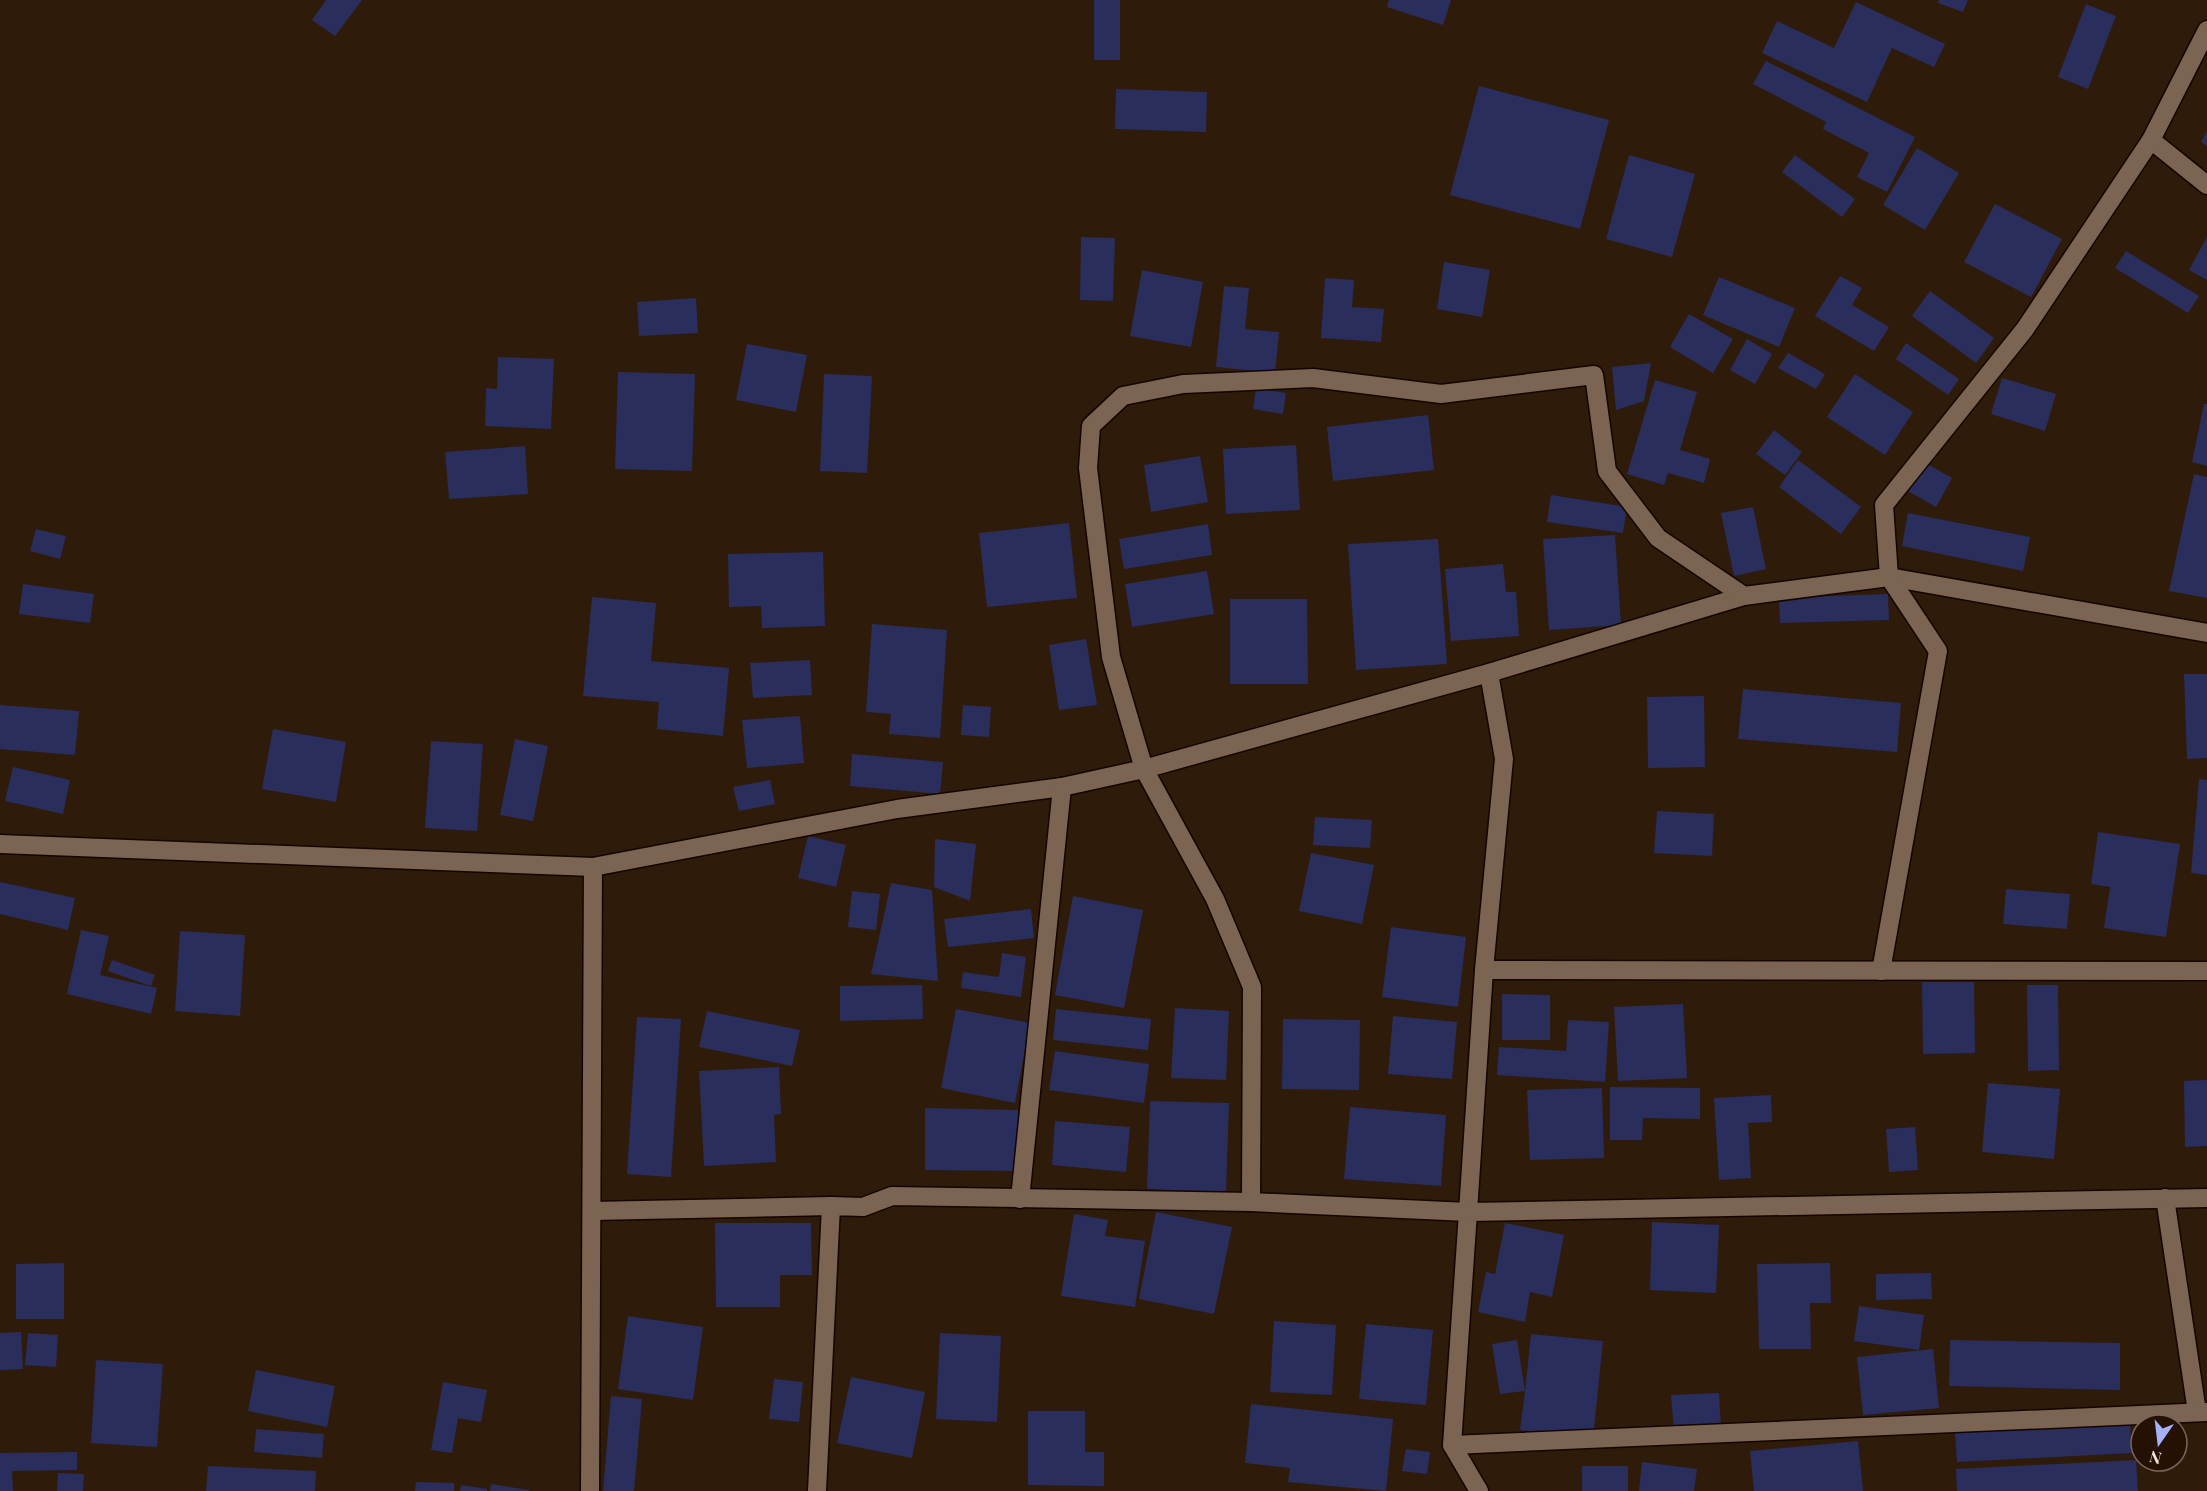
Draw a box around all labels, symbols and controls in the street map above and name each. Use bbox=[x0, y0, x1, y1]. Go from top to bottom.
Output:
north arrow bbox=[2129, 1413, 2189, 1473]
text: N bbox=[2147, 1446, 2163, 1470]

